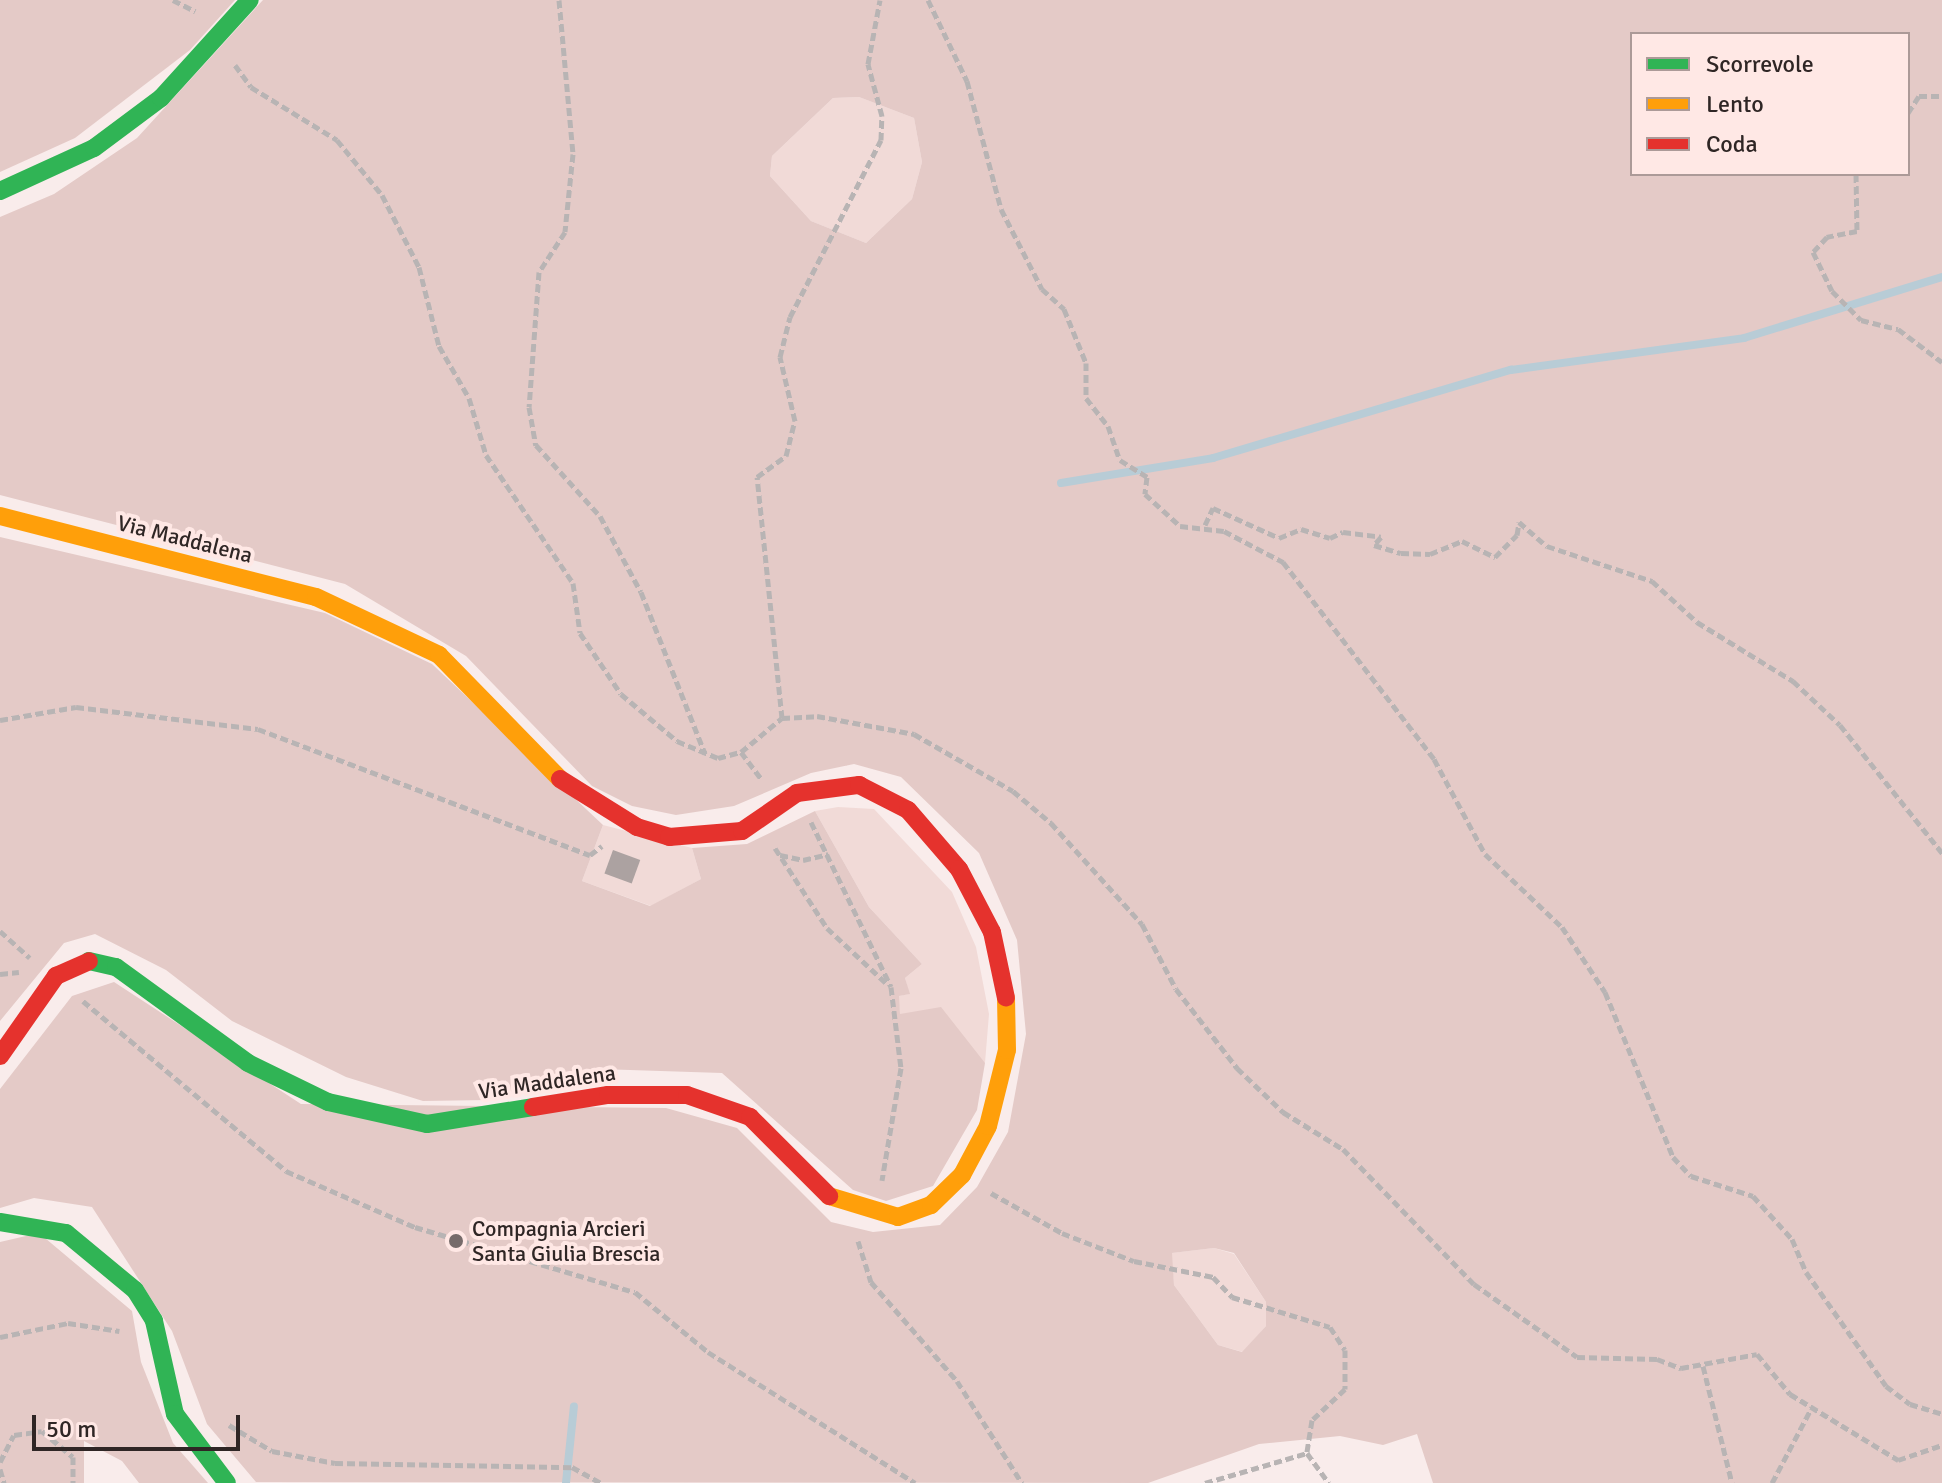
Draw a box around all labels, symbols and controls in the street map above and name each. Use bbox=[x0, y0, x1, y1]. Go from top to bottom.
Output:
legend bbox=[1630, 32, 1910, 176]
text: Scorrevole bbox=[1706, 49, 1814, 79]
text: Lento bbox=[1706, 89, 1764, 119]
text: Coda bbox=[1706, 129, 1758, 159]
street label: Via Maddalena bbox=[115, 509, 255, 569]
street label: Via Maddalena bbox=[477, 1059, 617, 1105]
place label: Compagnia Arcieri Santa Giulia Brescia bbox=[472, 1215, 661, 1266]
marker: Compagnia Arcieri Santa Giulia Brescia bbox=[447, 1232, 465, 1250]
scale bar bbox=[36, 1399, 244, 1449]
text: 50 m bbox=[46, 1414, 96, 1444]

